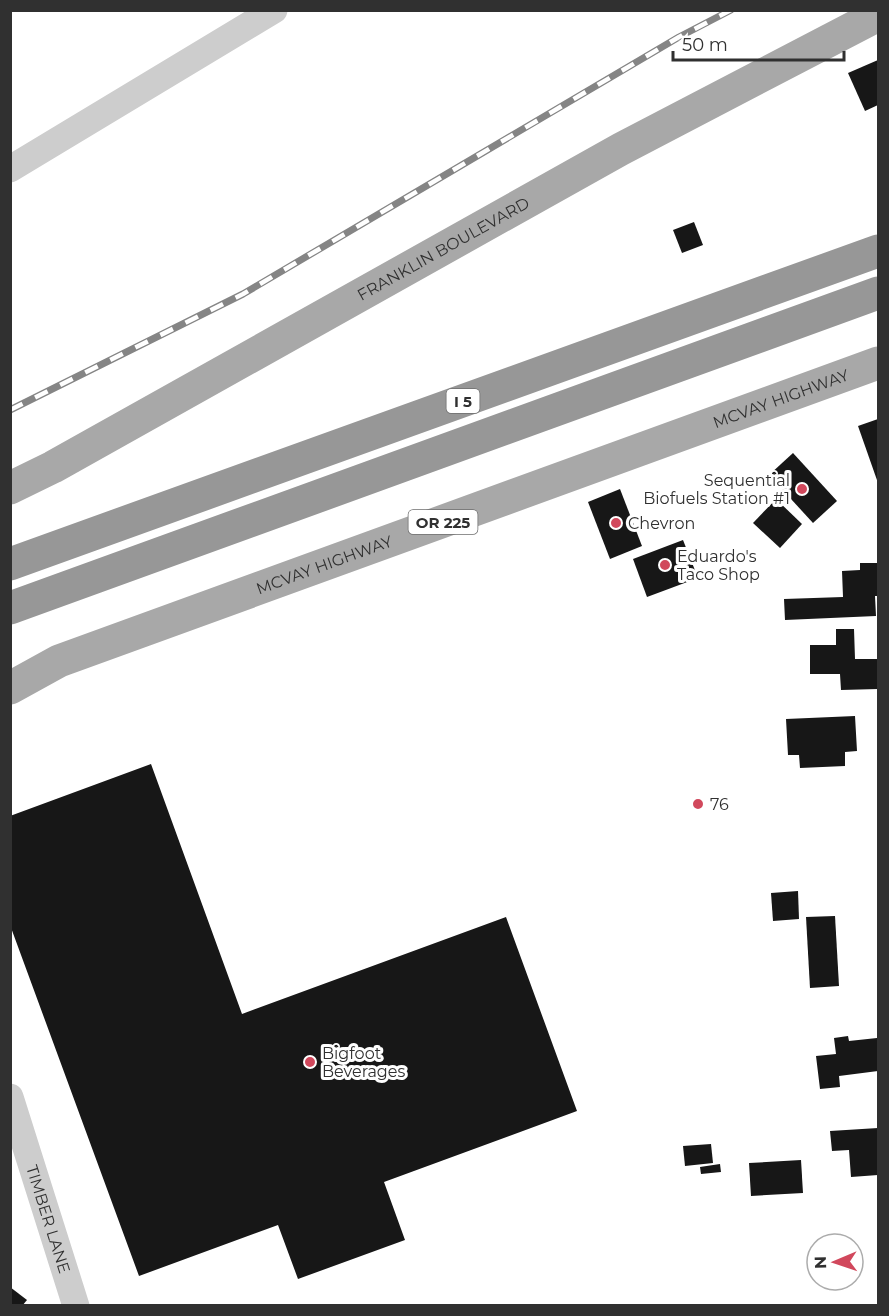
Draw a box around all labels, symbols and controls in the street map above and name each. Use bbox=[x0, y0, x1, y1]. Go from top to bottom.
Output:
scale bar bbox=[673, 24, 844, 62]
text: 50 m bbox=[682, 34, 728, 56]
street label: FRANKLIN BOULEVARD bbox=[354, 193, 533, 304]
street label: MCVAY HIGHWAY bbox=[710, 365, 852, 432]
road number: I 5 bbox=[446, 389, 480, 413]
place label: Sequential Biofuels Station #1 bbox=[643, 471, 790, 508]
marker: Sequential Biofuels Station #1 bbox=[795, 482, 809, 496]
road number: OR 225 bbox=[408, 510, 478, 534]
place label: Chevron bbox=[628, 514, 695, 533]
marker: Chevron bbox=[609, 516, 623, 530]
street label: MCVAY HIGHWAY bbox=[253, 531, 395, 598]
place label: Eduardo's Taco Shop bbox=[677, 547, 760, 584]
marker: Eduardo's Taco Shop bbox=[658, 558, 672, 572]
place label: 76 bbox=[710, 795, 729, 814]
marker: 76 bbox=[691, 797, 705, 811]
place label: Bigfoot Beverages bbox=[322, 1044, 405, 1081]
marker: Bigfoot Beverages bbox=[303, 1055, 317, 1069]
street label: TIMBER LANE bbox=[23, 1163, 75, 1276]
north arrow bbox=[805, 1232, 865, 1292]
text: N bbox=[811, 1256, 830, 1269]

